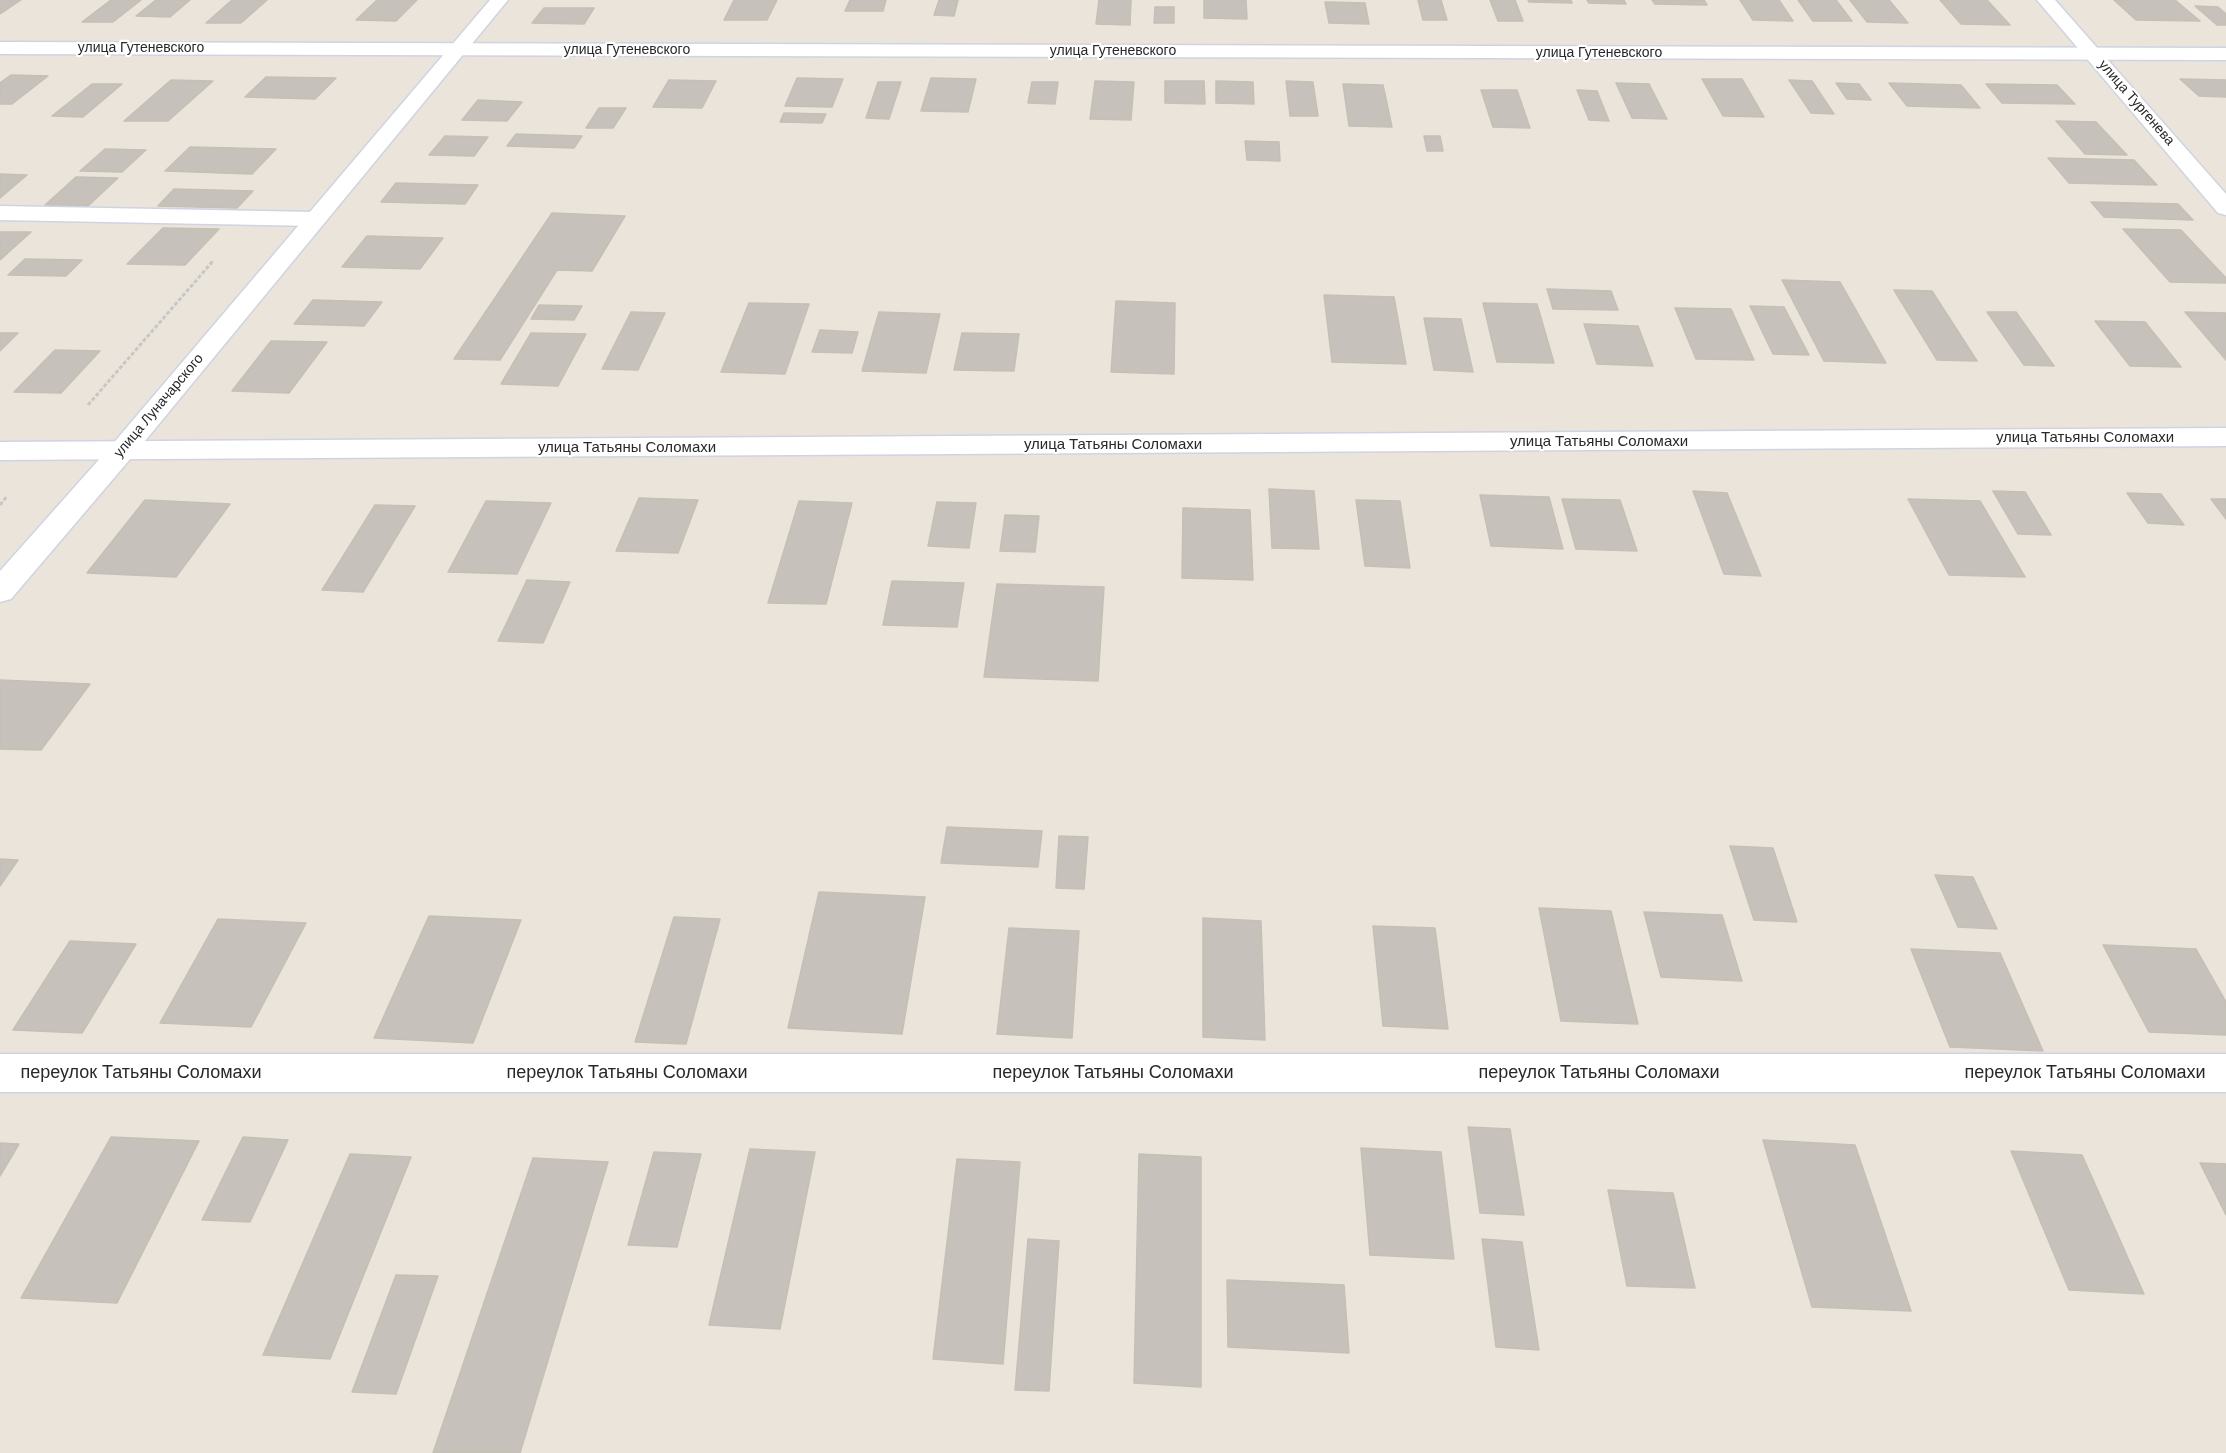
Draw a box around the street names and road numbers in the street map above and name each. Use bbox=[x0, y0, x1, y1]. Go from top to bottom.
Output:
street label: улица Гутеневского bbox=[78, 40, 204, 56]
street label: улица Гутеневского bbox=[564, 42, 690, 58]
street label: улица Гутеневского bbox=[1050, 43, 1176, 59]
street label: улица Гутеневского bbox=[1536, 45, 1662, 61]
street label: улица Тургенева bbox=[2094, 57, 2178, 149]
street label: улица Луначарского bbox=[111, 351, 207, 461]
street label: улица Татьяны Соломахи bbox=[1996, 429, 2174, 447]
street label: улица Татьяны Соломахи bbox=[1510, 433, 1688, 451]
street label: улица Татьяны Соломахи bbox=[1024, 436, 1202, 454]
street label: улица Татьяны Соломахи bbox=[538, 439, 716, 457]
street label: переулок Татьяны Соломахи bbox=[20, 1062, 262, 1084]
street label: переулок Татьяны Соломахи bbox=[506, 1062, 748, 1084]
street label: переулок Татьяны Соломахи bbox=[992, 1062, 1234, 1084]
street label: переулок Татьяны Соломахи bbox=[1478, 1062, 1720, 1084]
street label: переулок Татьяны Соломахи bbox=[1964, 1062, 2206, 1084]

